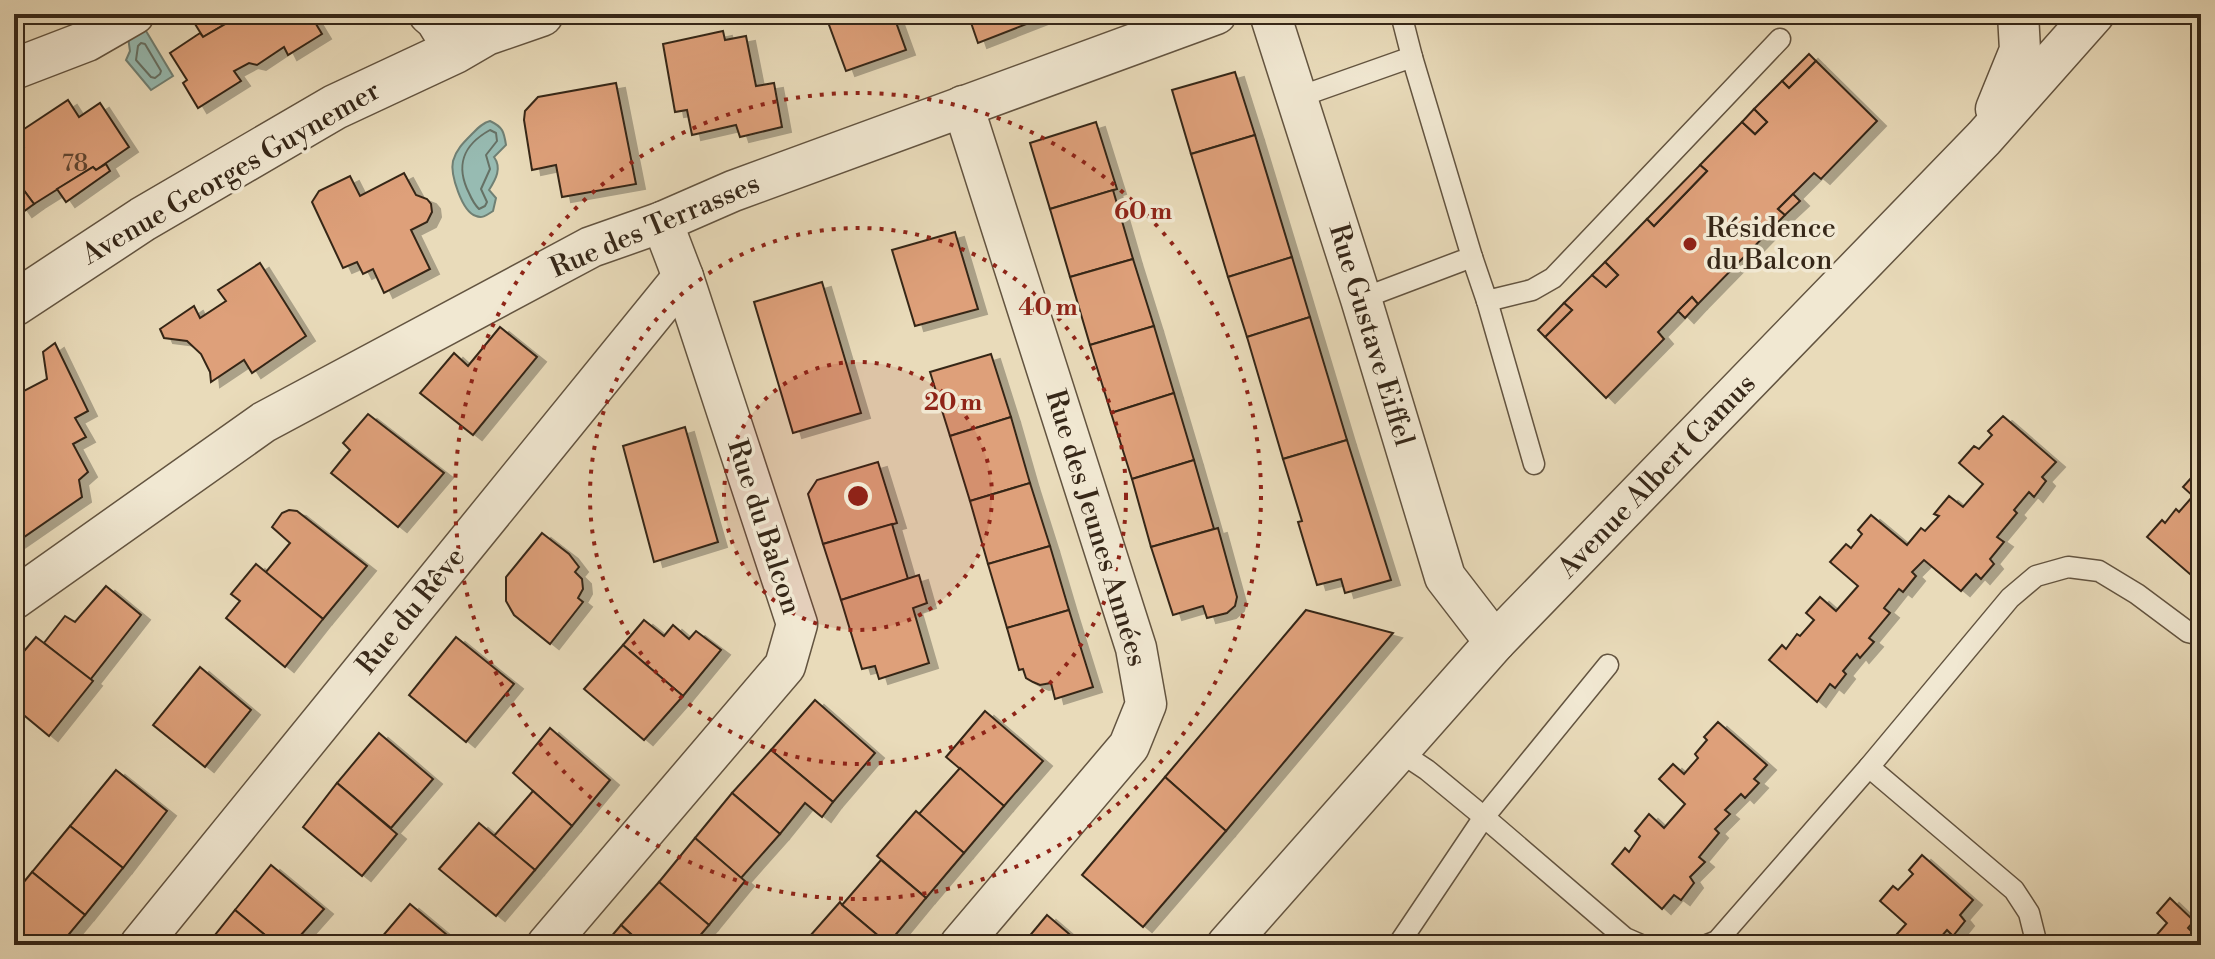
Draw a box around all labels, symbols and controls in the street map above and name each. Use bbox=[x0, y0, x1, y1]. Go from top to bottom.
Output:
street label: Avenue Georges Guynemer bbox=[75, 73, 386, 273]
house number: 78 bbox=[62, 149, 88, 179]
street label: Rue des Terrasses bbox=[545, 166, 765, 286]
text: 60 m bbox=[1114, 197, 1172, 227]
place label: Résidence du Balcon bbox=[1706, 211, 1836, 278]
street label: Rue Gustave Eiffel bbox=[1321, 220, 1421, 450]
marker: Résidence du Balcon bbox=[1681, 235, 1699, 253]
text: 40 m bbox=[1018, 293, 1078, 323]
street label: Avenue Albert Camus bbox=[1550, 367, 1763, 586]
street label: Rue des Jeunes Années bbox=[1037, 385, 1155, 671]
text: 20 m bbox=[924, 388, 982, 418]
street label: Rue du Balcon bbox=[719, 435, 809, 619]
centre of rings bbox=[844, 482, 872, 510]
street label: Rue du Rêve bbox=[349, 540, 473, 682]

